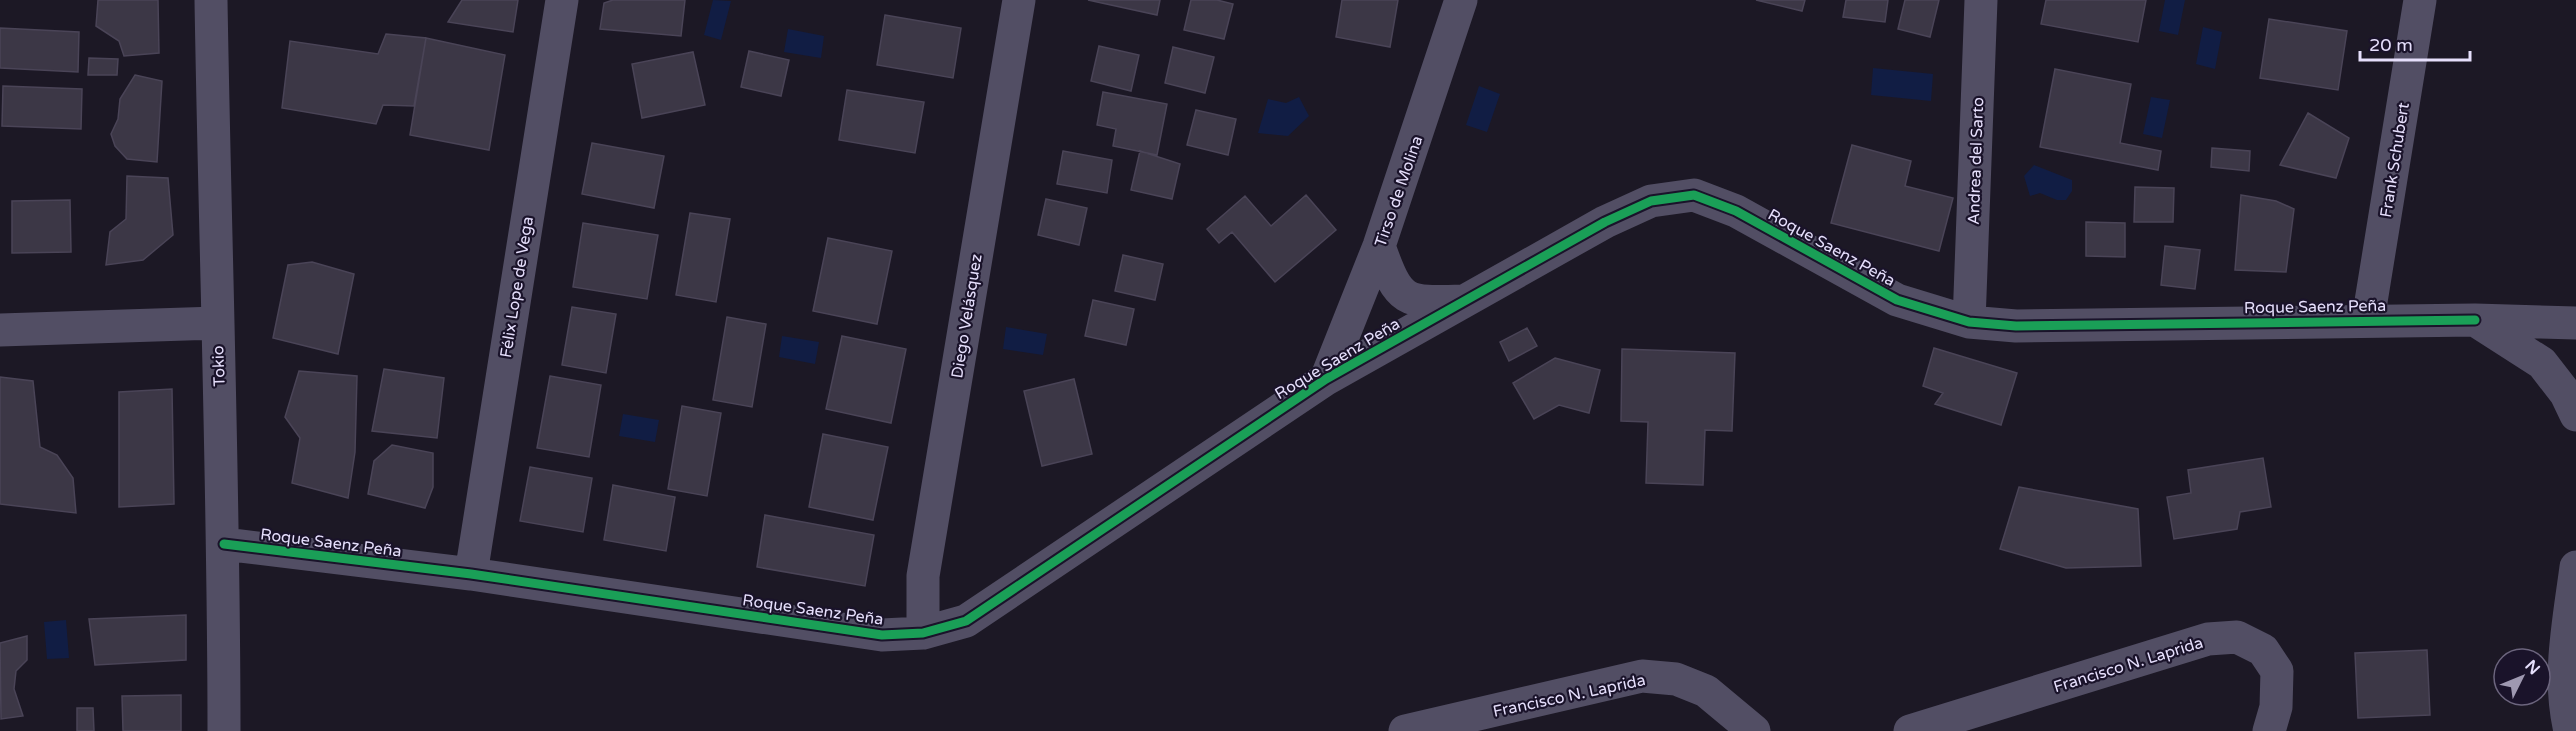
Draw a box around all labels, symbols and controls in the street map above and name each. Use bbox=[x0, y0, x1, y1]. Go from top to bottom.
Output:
scale bar bbox=[2360, 24, 2470, 62]
text: 20 m bbox=[2369, 34, 2413, 56]
street label: Andrea del Sarto bbox=[1964, 97, 1988, 225]
street label: Frank Schubert bbox=[2376, 101, 2414, 219]
street label: Tirso de Molina bbox=[1371, 133, 1427, 250]
street label: Roque Saenz Peña bbox=[1764, 205, 1899, 291]
street label: Félix Lope de Vega bbox=[496, 215, 538, 359]
street label: Diego Velásquez bbox=[947, 252, 987, 380]
street label: Roque Saenz Peña bbox=[2244, 296, 2386, 318]
street label: Roque Saenz Peña bbox=[1271, 314, 1404, 404]
street label: Tokio bbox=[208, 345, 230, 387]
street label: Roque Saenz Peña bbox=[259, 524, 403, 562]
street label: Roque Saenz Peña bbox=[741, 590, 885, 630]
street label: Francisco N. Laprida bbox=[2051, 633, 2206, 697]
north arrow bbox=[2492, 647, 2552, 707]
text: N bbox=[2521, 656, 2544, 679]
street label: Francisco N. Laprida bbox=[1491, 670, 1647, 722]

